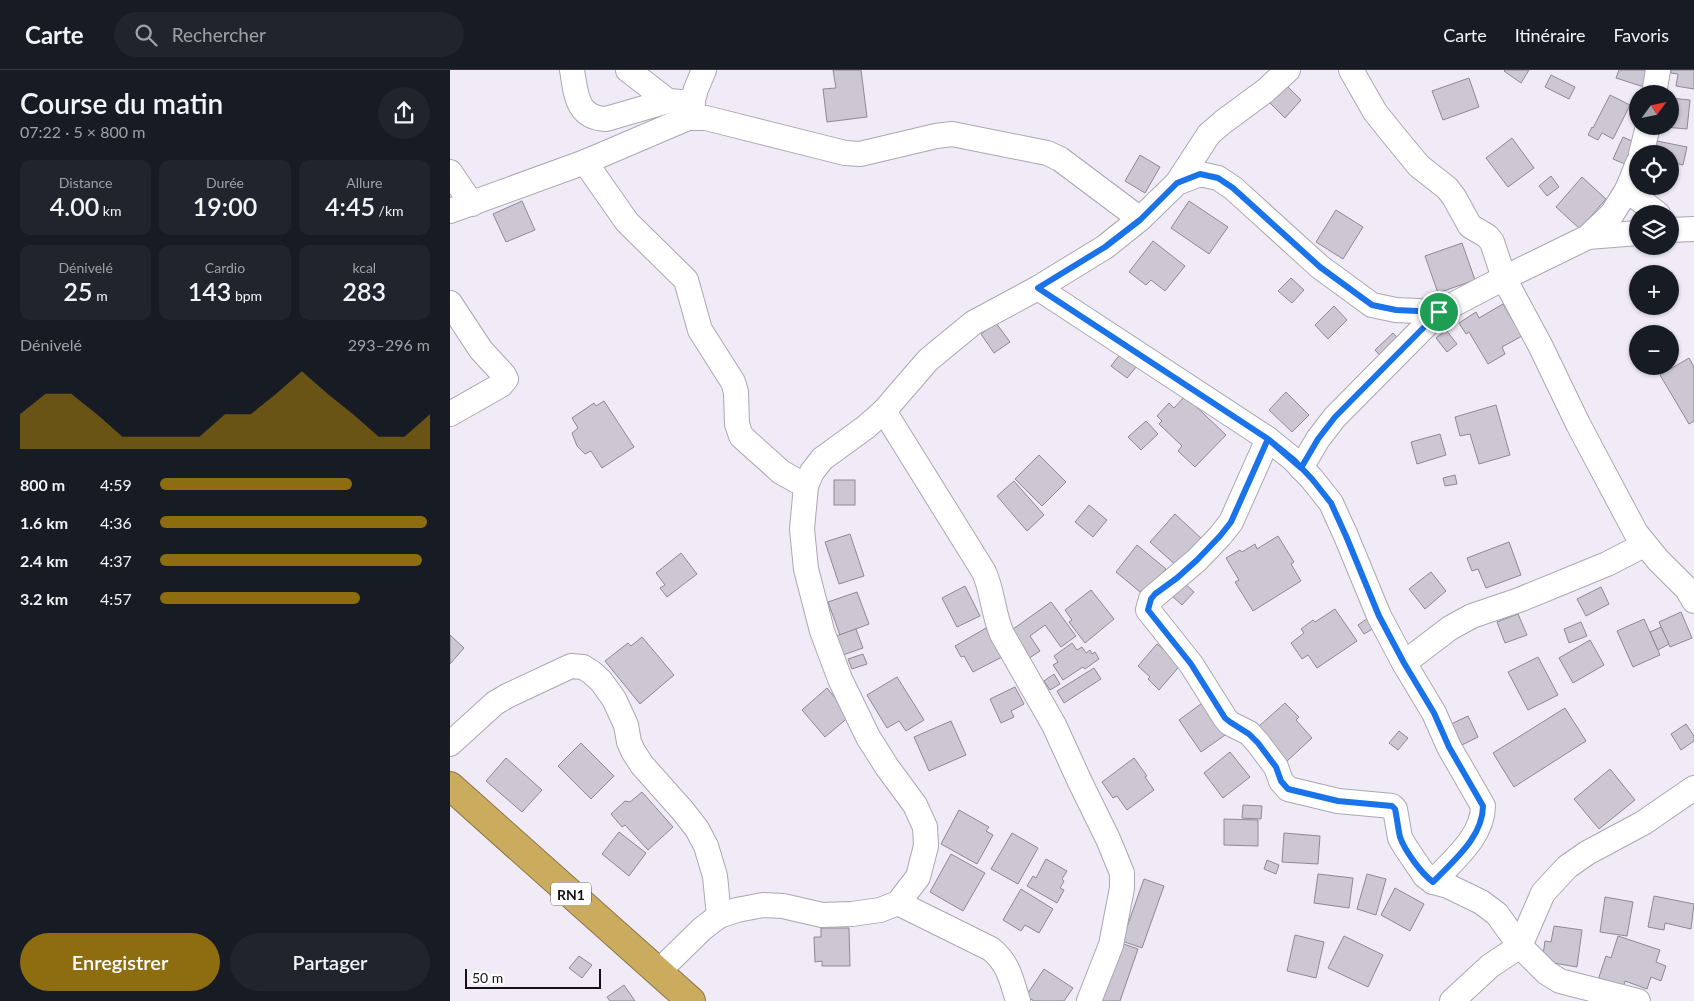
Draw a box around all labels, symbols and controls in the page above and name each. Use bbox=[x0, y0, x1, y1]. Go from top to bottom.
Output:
search box bbox=[114, 12, 464, 57]
text: Carte bbox=[25, 20, 84, 49]
icon: search bbox=[132, 21, 160, 49]
text: Rechercher bbox=[172, 23, 266, 46]
text: Carte bbox=[1443, 24, 1487, 46]
text: Itinéraire bbox=[1515, 24, 1585, 46]
text: Favoris bbox=[1613, 24, 1669, 46]
north arrow bbox=[1629, 85, 1679, 135]
map controls bbox=[1629, 85, 1679, 375]
text: Course du matin bbox=[20, 86, 223, 120]
button: share bbox=[378, 87, 430, 139]
text: 07:22 · 5 × 800 m bbox=[20, 122, 145, 141]
button: locate bbox=[1629, 145, 1679, 195]
text: Distance bbox=[59, 174, 113, 191]
text: Durée bbox=[206, 174, 244, 191]
text: Allure bbox=[346, 174, 382, 191]
text: 4.00 bbox=[50, 191, 99, 221]
text: 19:00 bbox=[193, 191, 257, 221]
text: 4:45 bbox=[325, 191, 375, 221]
text: km bbox=[99, 202, 121, 219]
text: /km bbox=[375, 202, 404, 219]
button: layers bbox=[1629, 205, 1679, 255]
text: Dénivelé bbox=[59, 259, 113, 276]
text: Cardio bbox=[205, 259, 245, 276]
text: kcal bbox=[352, 259, 376, 276]
button: + bbox=[1629, 265, 1679, 315]
text: 25 bbox=[64, 276, 93, 306]
text: 143 bbox=[188, 276, 231, 306]
text: 283 bbox=[343, 276, 386, 306]
text: m bbox=[93, 287, 108, 304]
text: bpm bbox=[231, 287, 262, 304]
pin bbox=[1418, 291, 1460, 333]
icon: arrive bbox=[1425, 298, 1453, 326]
button: − bbox=[1629, 325, 1679, 375]
text: Dénivelé bbox=[20, 335, 82, 354]
text: 293–296 m bbox=[348, 335, 430, 354]
text: 800 m bbox=[20, 475, 65, 494]
text: 4:59 bbox=[100, 475, 132, 494]
text: 1.6 km bbox=[20, 513, 68, 532]
text: 4:36 bbox=[100, 513, 132, 532]
text: 2.4 km bbox=[20, 551, 68, 570]
text: 4:37 bbox=[100, 551, 132, 570]
text: 3.2 km bbox=[20, 589, 68, 608]
text: 4:57 bbox=[100, 589, 132, 608]
road number: RN1 bbox=[551, 882, 591, 906]
button: Enregistrer bbox=[20, 933, 220, 991]
button: Partager bbox=[230, 933, 430, 991]
scale bar bbox=[465, 966, 601, 989]
text: 50 m bbox=[472, 969, 503, 986]

